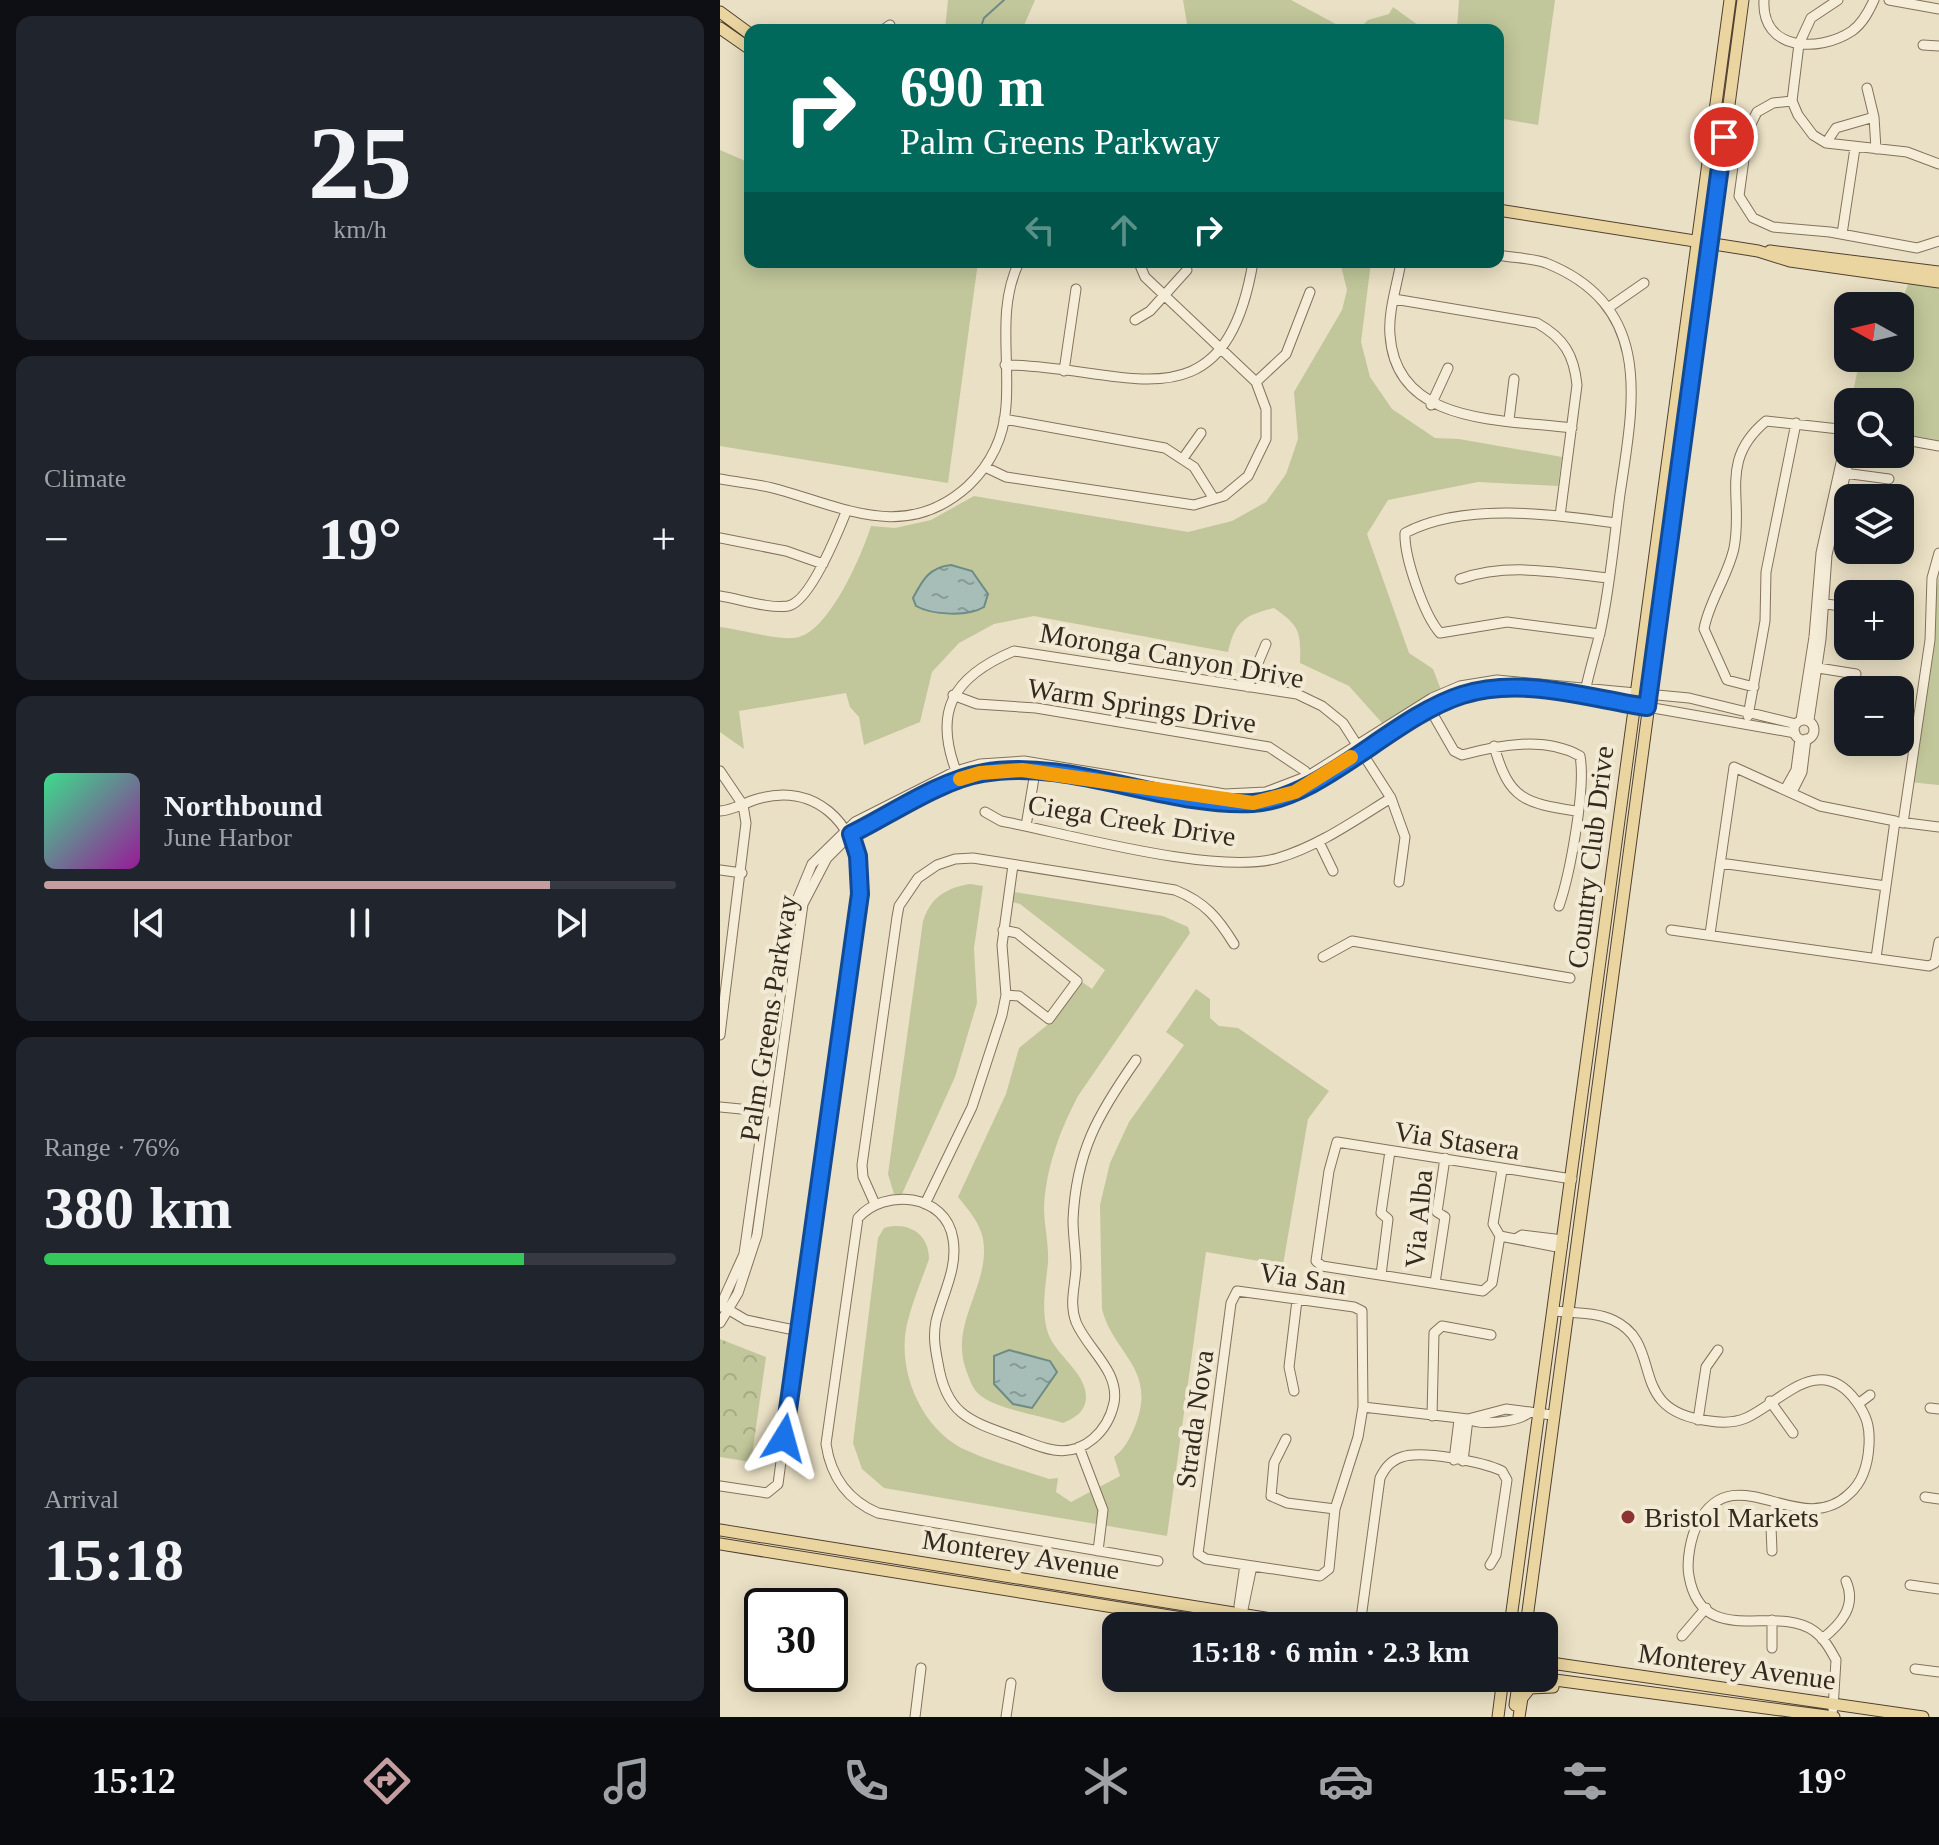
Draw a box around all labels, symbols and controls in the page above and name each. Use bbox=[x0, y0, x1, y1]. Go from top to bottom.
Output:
icon: right bbox=[768, 56, 872, 160]
text: 690 m bbox=[900, 56, 1045, 118]
pin bbox=[1690, 103, 1758, 171]
text: 25 bbox=[308, 105, 412, 220]
icon: arrive bbox=[1702, 115, 1746, 159]
text: Palm Greens Parkway bbox=[900, 122, 1220, 162]
icon: left bbox=[1018, 208, 1062, 252]
icon: ahead bbox=[1102, 208, 1146, 252]
icon: right bbox=[1186, 208, 1230, 252]
text: km/h bbox=[333, 215, 387, 244]
north arrow bbox=[1834, 292, 1914, 372]
map controls bbox=[1834, 292, 1914, 756]
button: search bbox=[1834, 388, 1914, 468]
text: Climate bbox=[44, 464, 126, 493]
button: layers bbox=[1834, 484, 1914, 564]
text: 19° bbox=[318, 506, 402, 572]
text: − bbox=[44, 515, 69, 564]
text: + bbox=[651, 515, 676, 564]
button: + bbox=[1834, 580, 1914, 660]
street label: Moronga Canyon Drive bbox=[1037, 617, 1306, 694]
street label: Warm Springs Drive bbox=[1025, 672, 1258, 739]
button: − bbox=[1834, 676, 1914, 756]
street label: Country Club Drive bbox=[1561, 744, 1620, 970]
text: Northbound bbox=[164, 789, 322, 822]
street label: Ciega Creek Drive bbox=[1026, 789, 1238, 852]
text: June Harbor bbox=[164, 823, 292, 852]
street label: Palm Greens Parkway bbox=[734, 893, 803, 1143]
icon: previous bbox=[127, 901, 171, 945]
icon: pause bbox=[338, 901, 382, 945]
icon: next bbox=[549, 901, 593, 945]
street label: Via Stasera bbox=[1392, 1115, 1522, 1166]
text: Range · 76% bbox=[44, 1133, 180, 1162]
street label: Via Alba bbox=[1399, 1168, 1438, 1270]
text: 380 km bbox=[44, 1175, 232, 1241]
street label: Via San bbox=[1257, 1256, 1349, 1301]
street label: Strada Nova bbox=[1169, 1347, 1220, 1490]
position arrow bbox=[742, 1396, 826, 1480]
text: Arrival bbox=[44, 1485, 119, 1514]
place label: Bristol Markets bbox=[1644, 1502, 1819, 1533]
marker: Bristol Markets bbox=[1619, 1508, 1637, 1526]
street label: Monterey Avenue bbox=[920, 1524, 1122, 1585]
text: 15:18 bbox=[44, 1527, 184, 1593]
speed limit sign: 30 bbox=[744, 1588, 848, 1692]
text: 15:18 · 6 min · 2.3 km bbox=[1190, 1635, 1470, 1668]
street label: Monterey Avenue bbox=[1636, 1637, 1838, 1696]
icon: directions bbox=[359, 1753, 415, 1809]
icon: music bbox=[599, 1753, 655, 1809]
icon: phone bbox=[838, 1753, 894, 1809]
icon: climate bbox=[1078, 1753, 1134, 1809]
icon: car bbox=[1318, 1753, 1374, 1809]
icon: filters bbox=[1557, 1753, 1613, 1809]
text: 15:12 bbox=[92, 1761, 176, 1801]
text: 19° bbox=[1797, 1761, 1847, 1801]

